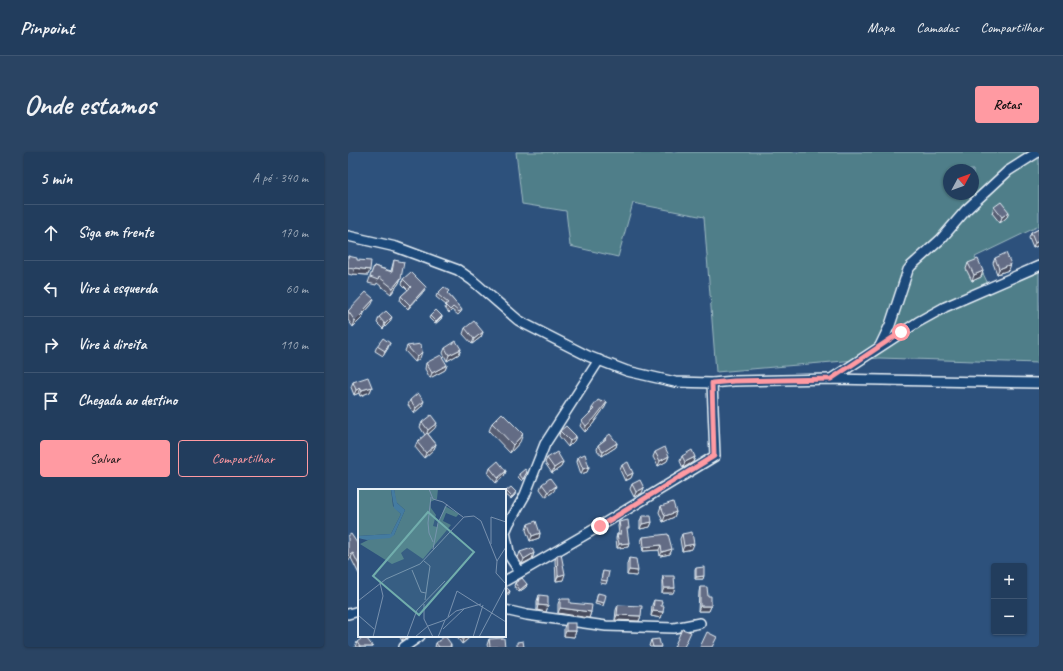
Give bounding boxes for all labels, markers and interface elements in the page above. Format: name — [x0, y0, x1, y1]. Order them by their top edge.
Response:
text: Pinpoint — [20, 16, 74, 40]
text: Mapa — [867, 19, 894, 36]
text: Camadas — [916, 19, 959, 36]
text: Compartilhar — [981, 19, 1043, 36]
button: Rotas — [975, 86, 1039, 123]
text: Onde estamos — [24, 87, 156, 122]
north arrow — [943, 164, 979, 200]
text: 5 min — [40, 168, 72, 189]
text: A pé · 340 m — [252, 170, 308, 186]
icon: ahead — [40, 222, 62, 244]
text: Siga em frente — [78, 223, 154, 242]
text: 170 m — [280, 225, 308, 241]
icon: left — [40, 278, 62, 300]
text: Vire à esquerda — [78, 279, 157, 298]
text: 60 m — [286, 281, 308, 297]
route start — [892, 323, 910, 341]
icon: right — [40, 334, 62, 356]
text: Vire à direita — [78, 335, 147, 354]
text: 110 m — [280, 337, 308, 353]
icon: arrive — [40, 390, 62, 412]
text: Chegada ao destino — [78, 391, 177, 410]
button: Salvar — [40, 440, 170, 477]
button: Compartilhar — [178, 440, 308, 477]
inset map — [358, 489, 506, 637]
route end — [591, 517, 609, 535]
map controls — [991, 563, 1027, 635]
button: + — [991, 563, 1027, 599]
button: − — [991, 599, 1027, 635]

